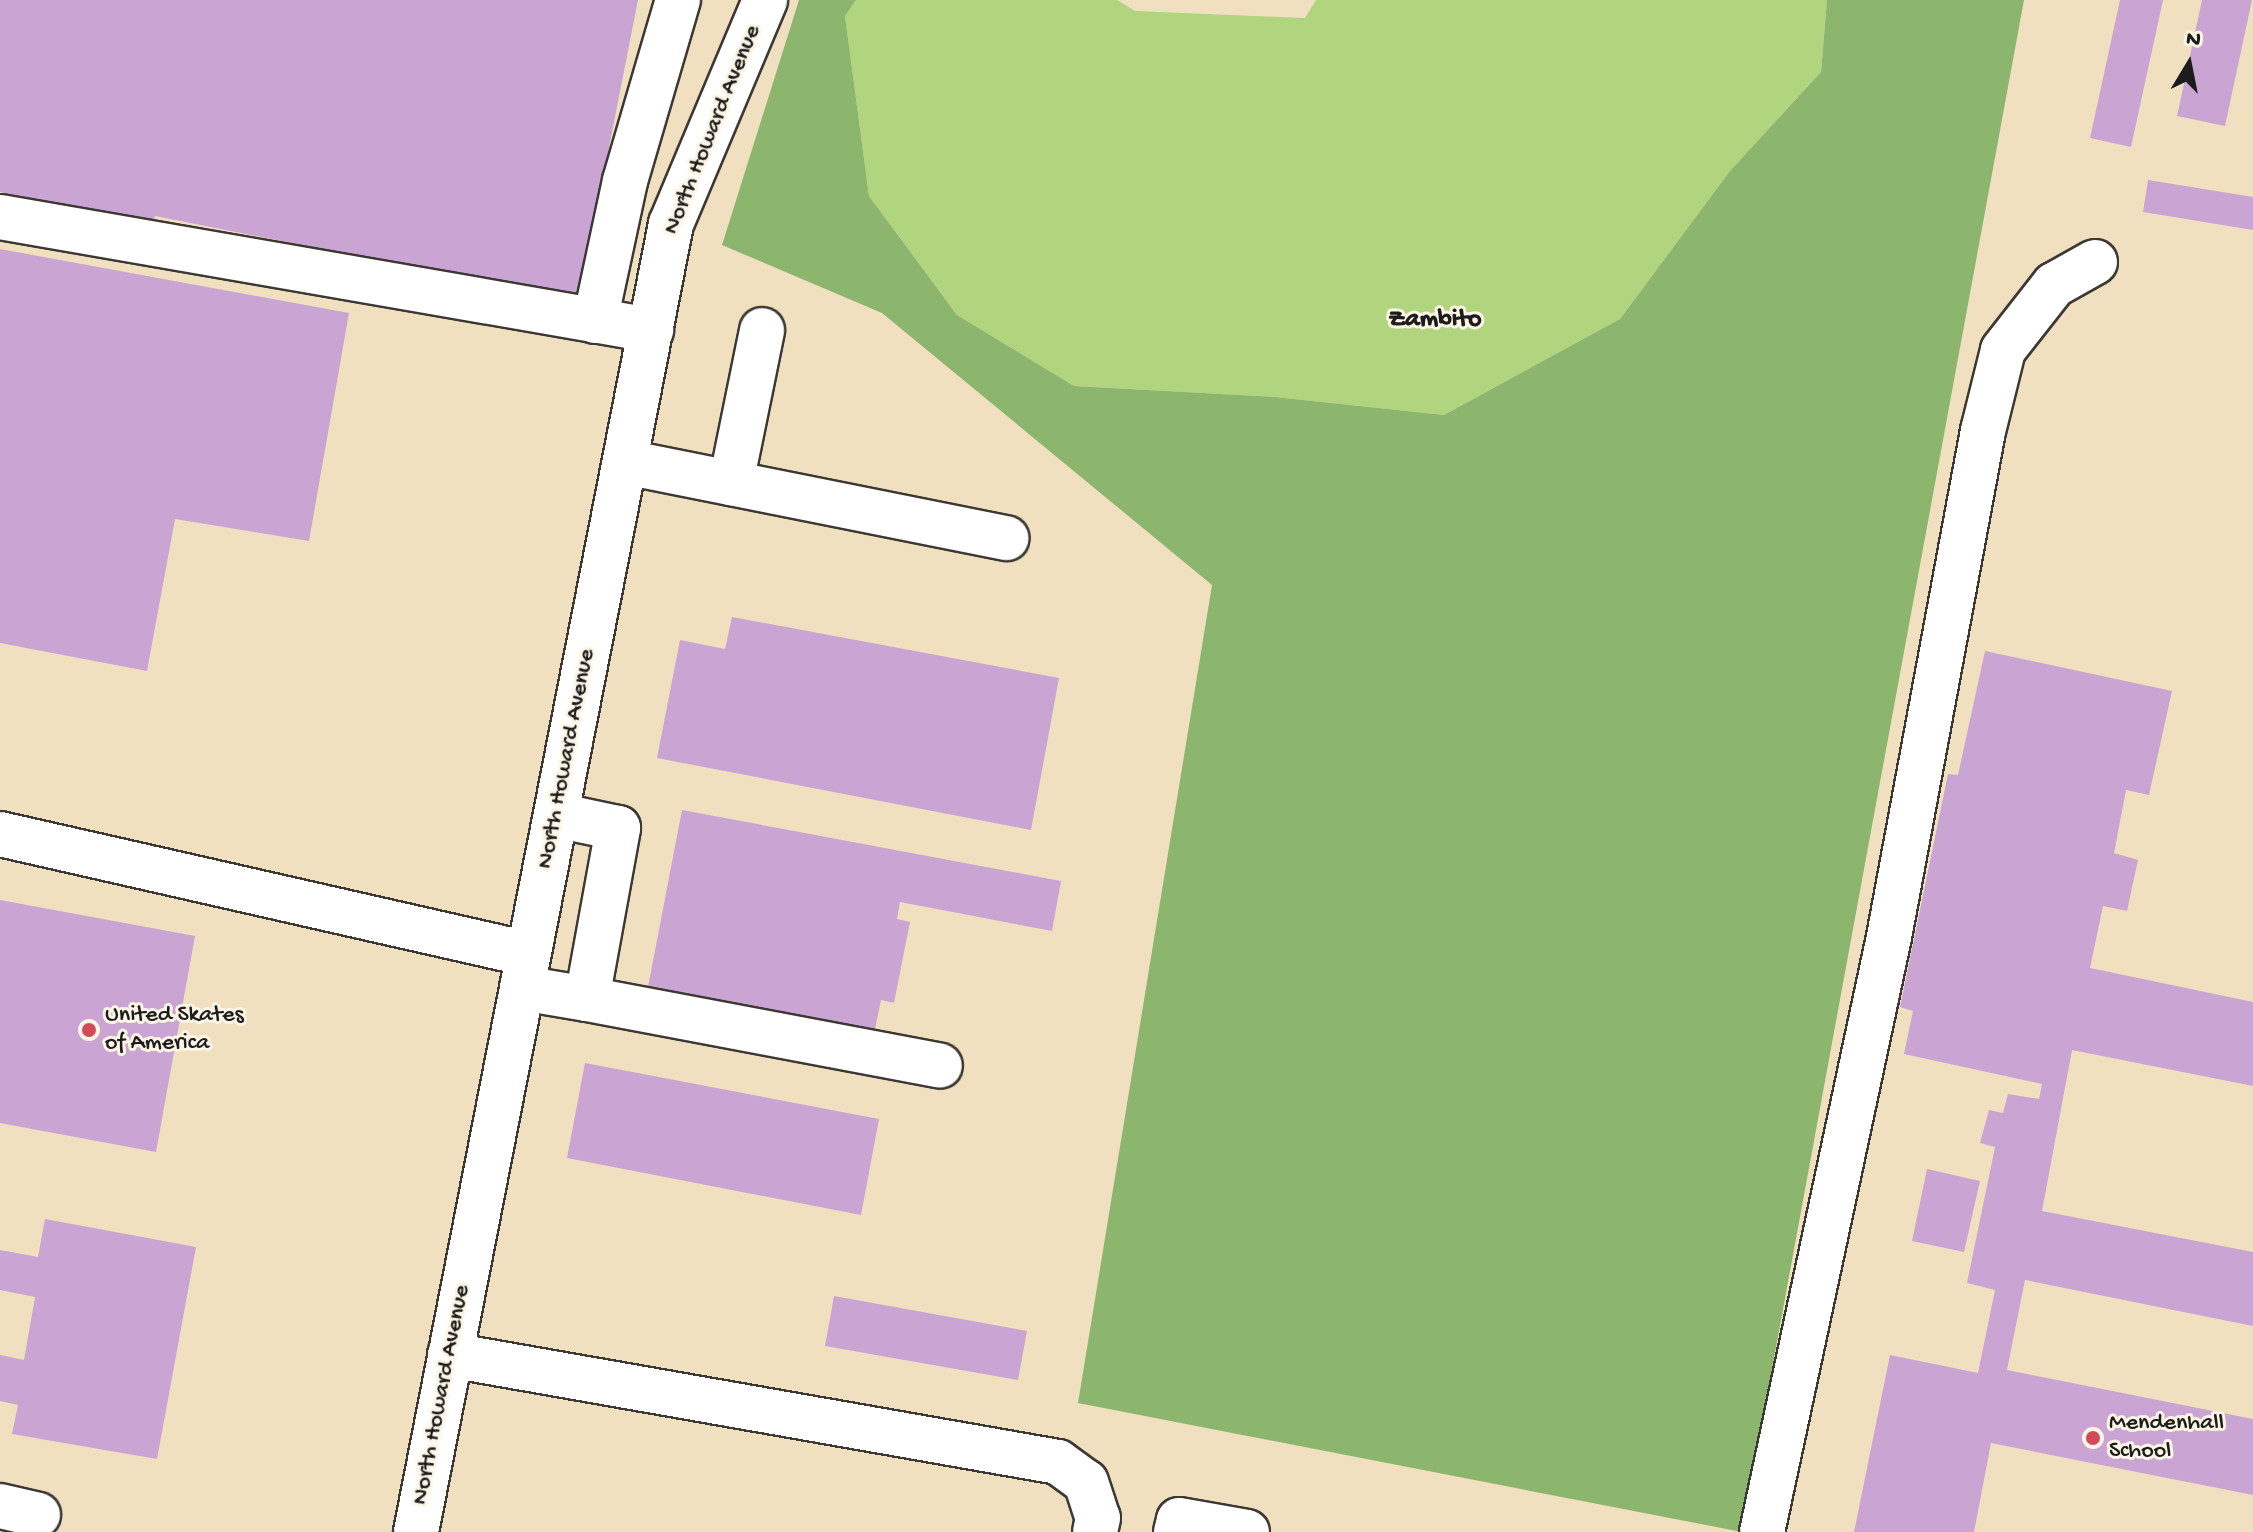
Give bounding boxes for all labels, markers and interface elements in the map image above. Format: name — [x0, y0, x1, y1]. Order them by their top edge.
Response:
street label: North Howard Avenue — [658, 21, 768, 239]
north arrow — [2149, 24, 2229, 104]
text: N — [2184, 26, 2203, 54]
district label: Zambito — [1388, 305, 1482, 337]
street label: North Howard Avenue — [532, 647, 602, 871]
place label: United Skates of America — [105, 1002, 244, 1058]
marker: United Skates of America — [80, 1021, 98, 1039]
street label: North Howard Avenue — [407, 1283, 477, 1507]
place label: Mendenhall School — [2109, 1410, 2224, 1466]
marker: Mendenhall School — [2084, 1429, 2102, 1447]

